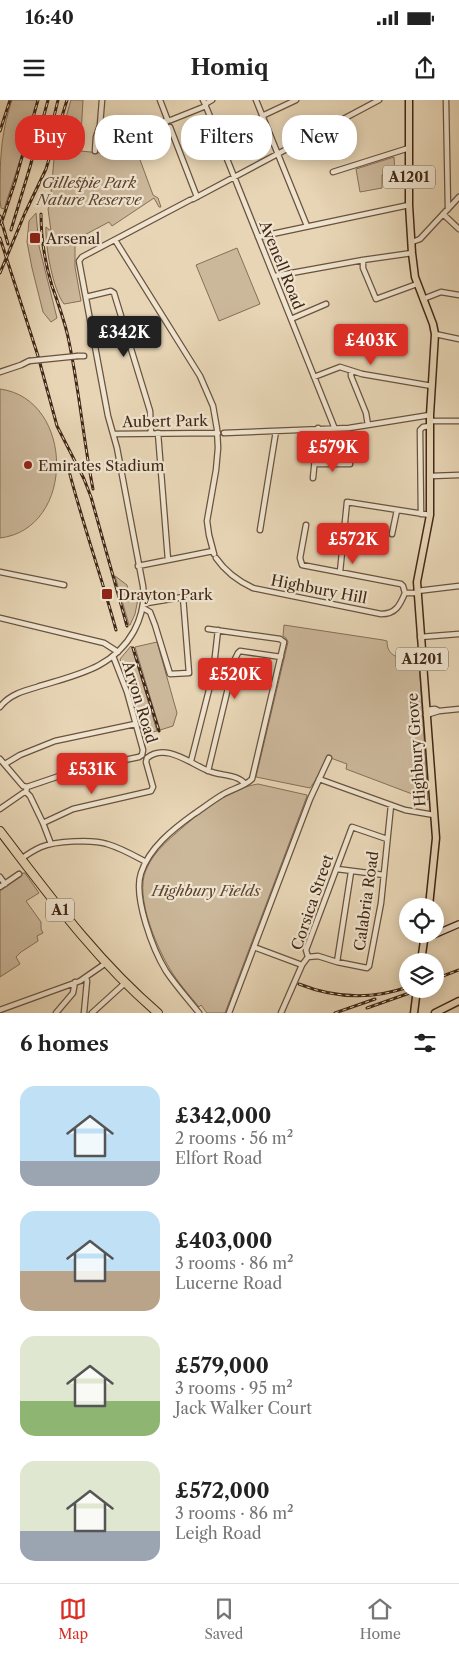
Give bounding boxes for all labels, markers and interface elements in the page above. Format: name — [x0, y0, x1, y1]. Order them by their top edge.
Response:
text: 16:40 — [25, 6, 74, 29]
icon: menu — [20, 54, 48, 82]
text: Homiq — [191, 54, 268, 81]
icon: share — [411, 54, 439, 82]
chip: Buy — [15, 115, 85, 160]
chip: Rent — [95, 115, 171, 160]
chip: Filters — [181, 115, 272, 160]
chip: New — [282, 115, 357, 160]
road number: A1201 — [383, 166, 435, 188]
park label: Gillespie Park Nature Reserve — [35, 173, 142, 209]
street label: Avenell Road — [255, 217, 308, 312]
place label: Arsenal — [45, 229, 101, 248]
marker: Arsenal — [28, 231, 42, 245]
pin: £342K — [89, 316, 159, 358]
text: £342K — [98, 322, 150, 342]
pin: £403K — [336, 324, 406, 366]
text: £403K — [345, 330, 397, 350]
street label: Aubert Park — [121, 411, 209, 431]
pin: £579K — [298, 430, 368, 473]
text: £579K — [308, 437, 358, 457]
place label: Emirates Stadium — [38, 456, 164, 475]
marker: Emirates Stadium — [22, 459, 34, 471]
pin: £572K — [318, 522, 388, 565]
text: £572K — [328, 529, 378, 549]
street label: Highbury Hill — [269, 570, 369, 608]
place label: Drayton Park — [118, 585, 214, 604]
marker: Drayton Park — [100, 587, 114, 601]
road number: A1201 — [396, 648, 448, 670]
street label: Arvon Road — [118, 658, 161, 745]
pin: £520K — [200, 658, 270, 700]
text: £520K — [209, 664, 261, 684]
street label: Highbury Grove — [403, 692, 429, 808]
pin: £531K — [57, 752, 127, 795]
text: £531K — [68, 759, 116, 779]
street label: Calabria Road — [350, 850, 382, 952]
street label: Corsica Street — [287, 851, 338, 953]
park label: Highbury Fields — [151, 881, 261, 900]
road number: A1 — [46, 898, 74, 922]
map controls — [399, 898, 444, 998]
button: locate — [399, 898, 444, 943]
button: layers — [399, 953, 444, 998]
icon: filters — [411, 1029, 439, 1057]
text: 6 homes — [20, 1031, 109, 1056]
text: £342,000 — [175, 1103, 271, 1128]
icon: home — [60, 1106, 120, 1166]
text: 2 rooms · 56 m² — [175, 1128, 293, 1148]
text: Elfort Road — [175, 1148, 262, 1168]
text: £403,000 — [175, 1228, 272, 1253]
icon: home — [60, 1231, 120, 1291]
text: 3 rooms · 86 m² — [175, 1253, 294, 1273]
text: Lucerne Road — [175, 1273, 282, 1293]
text: £579,000 — [175, 1353, 269, 1378]
icon: home — [60, 1356, 120, 1416]
text: 3 rooms · 95 m² — [175, 1378, 293, 1398]
text: Jack Walker Court — [175, 1398, 312, 1418]
text: £572,000 — [175, 1478, 270, 1503]
icon: home — [60, 1481, 120, 1541]
text: 3 rooms · 86 m² — [175, 1503, 294, 1523]
text: Leigh Road — [175, 1523, 262, 1543]
tab: Map — [58, 1595, 88, 1643]
tab: Saved — [205, 1595, 243, 1643]
tab: Home — [360, 1595, 401, 1643]

